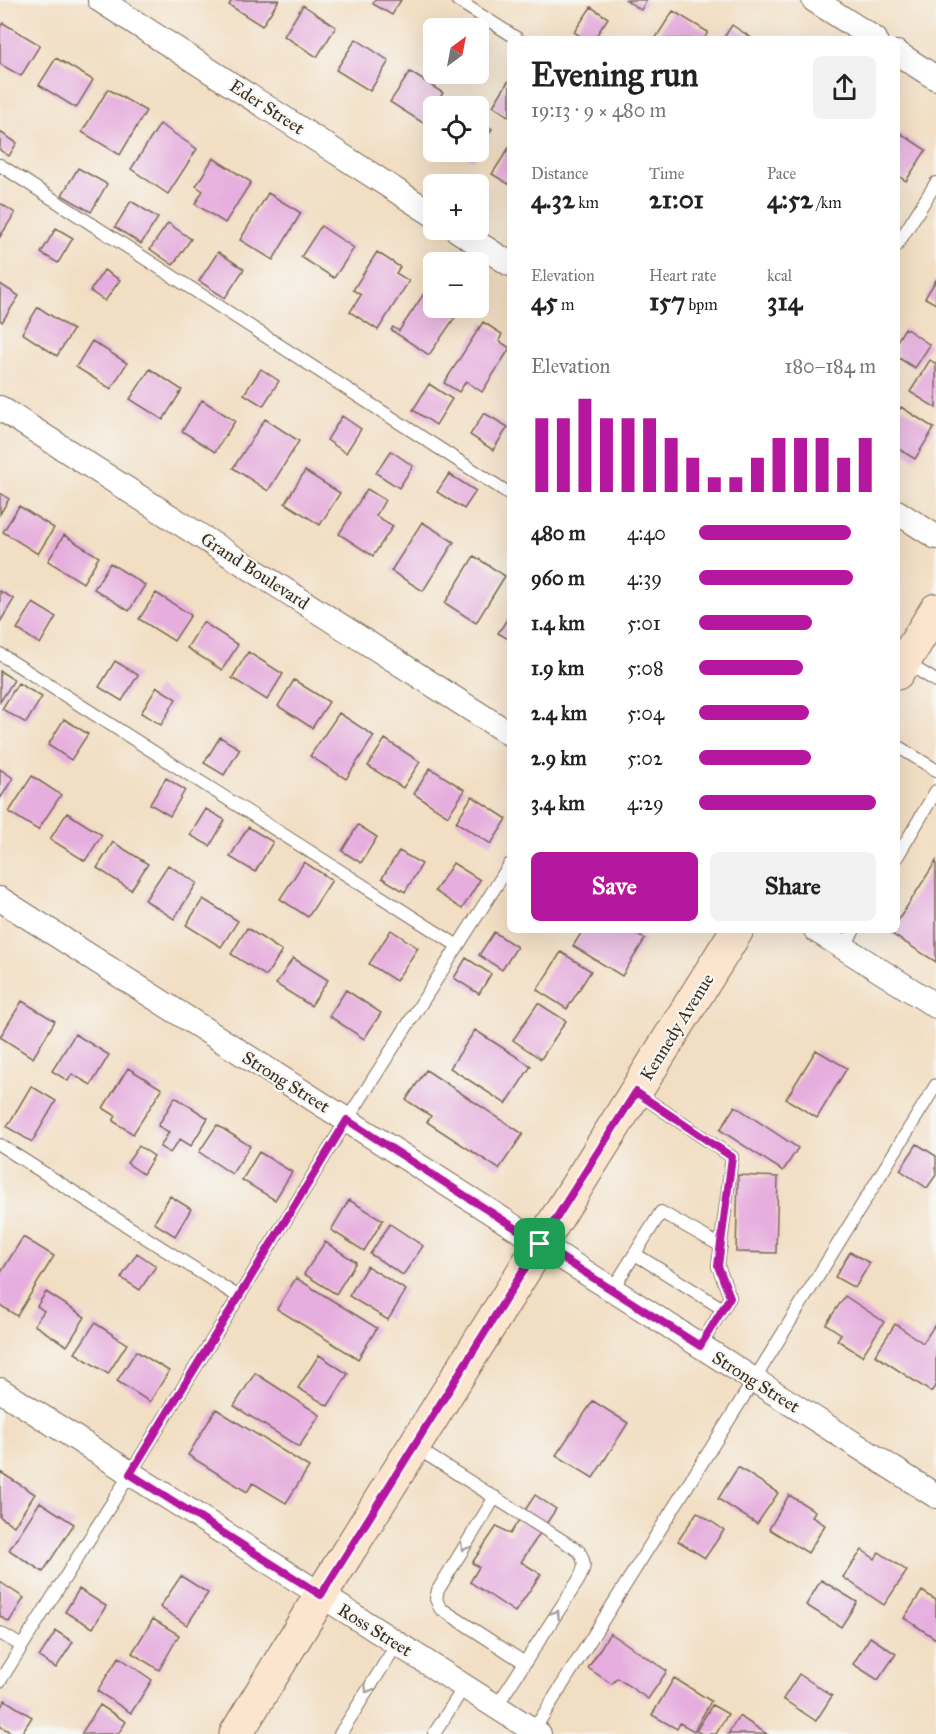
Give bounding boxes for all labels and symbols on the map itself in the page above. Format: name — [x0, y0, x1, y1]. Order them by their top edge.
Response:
north arrow — [423, 18, 489, 84]
street label: Eder Street — [225, 75, 309, 140]
street label: Grand Boulevard — [197, 528, 313, 614]
street label: Kennedy Avenue — [635, 969, 719, 1085]
street label: Strong Street — [238, 1046, 334, 1119]
pin — [514, 1218, 565, 1269]
street label: Strong Street — [708, 1346, 804, 1419]
one-way arrow — [461, 1540, 472, 1551]
street label: Ross Street — [334, 1599, 417, 1662]
one-way arrow — [549, 1610, 561, 1620]
one-way arrow — [364, 1683, 376, 1693]

